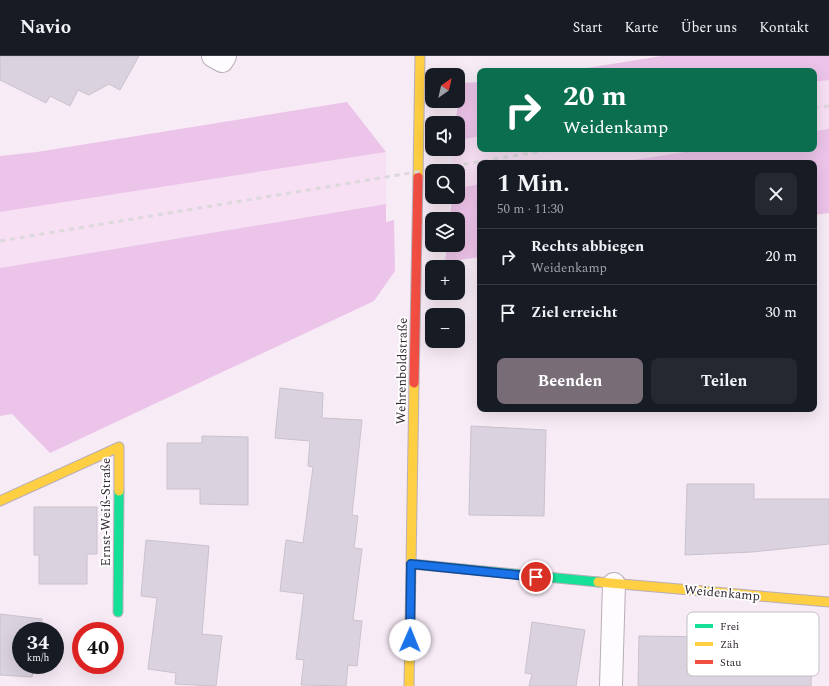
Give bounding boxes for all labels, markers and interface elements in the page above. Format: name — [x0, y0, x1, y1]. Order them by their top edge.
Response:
text: Navio — [20, 13, 71, 42]
text: Start — [573, 17, 603, 38]
text: Karte — [625, 17, 658, 38]
text: Über uns — [680, 17, 737, 38]
text: Kontakt — [759, 17, 809, 38]
north arrow — [425, 68, 465, 108]
map controls — [425, 68, 465, 348]
text: 20 m — [563, 75, 627, 118]
icon: right — [497, 84, 549, 136]
text: Weidenkamp — [563, 114, 668, 141]
button: sound — [425, 116, 465, 156]
button: search — [425, 164, 465, 204]
text: 1 Min. — [497, 166, 570, 202]
button: close — [755, 173, 797, 215]
text: 50 m · 11:30 — [497, 199, 563, 219]
button: layers — [425, 212, 465, 252]
text: Rechts abbiegen — [531, 235, 644, 258]
text: 20 m — [765, 245, 797, 268]
icon: right — [497, 246, 519, 268]
text: Weidenkamp — [531, 258, 607, 278]
button: + — [425, 260, 465, 300]
text: Ziel erreicht — [531, 301, 617, 324]
text: 30 m — [765, 301, 797, 324]
icon: arrive — [497, 302, 519, 324]
button: − — [425, 308, 465, 348]
street label: Wehrenboldstraße — [391, 317, 413, 425]
button: Beenden — [497, 358, 643, 404]
button: Teilen — [651, 358, 797, 404]
street label: Ernst-Weiß-Straße — [96, 458, 116, 566]
pin — [519, 560, 553, 594]
icon: arrive — [525, 566, 547, 588]
street label: Weidenkamp — [683, 580, 761, 606]
legend — [687, 612, 819, 676]
text: Frei — [720, 618, 740, 635]
position arrow — [389, 619, 431, 661]
speed limit sign: 40 — [72, 622, 124, 674]
text: 34 — [27, 628, 49, 658]
text: Zäh — [720, 636, 739, 653]
text: km/h — [27, 650, 49, 666]
text: Stau — [720, 654, 741, 671]

